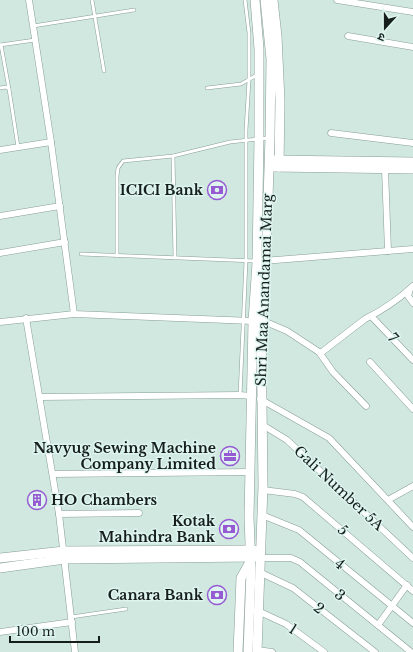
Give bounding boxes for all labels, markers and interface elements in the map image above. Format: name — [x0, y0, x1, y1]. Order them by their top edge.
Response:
north arrow — [365, 8, 405, 48]
text: उ — [375, 29, 387, 45]
bank icon: ICICI Bank — [206, 179, 228, 201]
place label: ICICI Bank — [120, 181, 204, 199]
street label: Shri Maa Anandamai Marg — [252, 193, 276, 387]
street label: 7 — [384, 329, 403, 347]
place label: Navyug Sewing Machine Company Limited — [33, 439, 216, 473]
street label: Gali Number 5A — [291, 442, 387, 534]
office icon: Navyug Sewing Machine Company Limited — [219, 445, 241, 467]
building icon: HO Chambers — [26, 489, 48, 511]
place label: HO Chambers — [51, 491, 158, 509]
place label: Kotak Mahindra Bank — [99, 512, 216, 546]
bank icon: Kotak Mahindra Bank — [218, 518, 240, 540]
street label: 5 — [335, 521, 351, 539]
street label: 4 — [331, 554, 349, 574]
bank icon: Canara Bank — [206, 584, 228, 606]
street label: 3 — [331, 585, 349, 605]
place label: Canara Bank — [108, 586, 204, 604]
street label: 2 — [310, 598, 328, 618]
scale bar — [10, 618, 99, 644]
street label: 1 — [285, 620, 301, 638]
text: 100 m — [16, 624, 55, 639]

